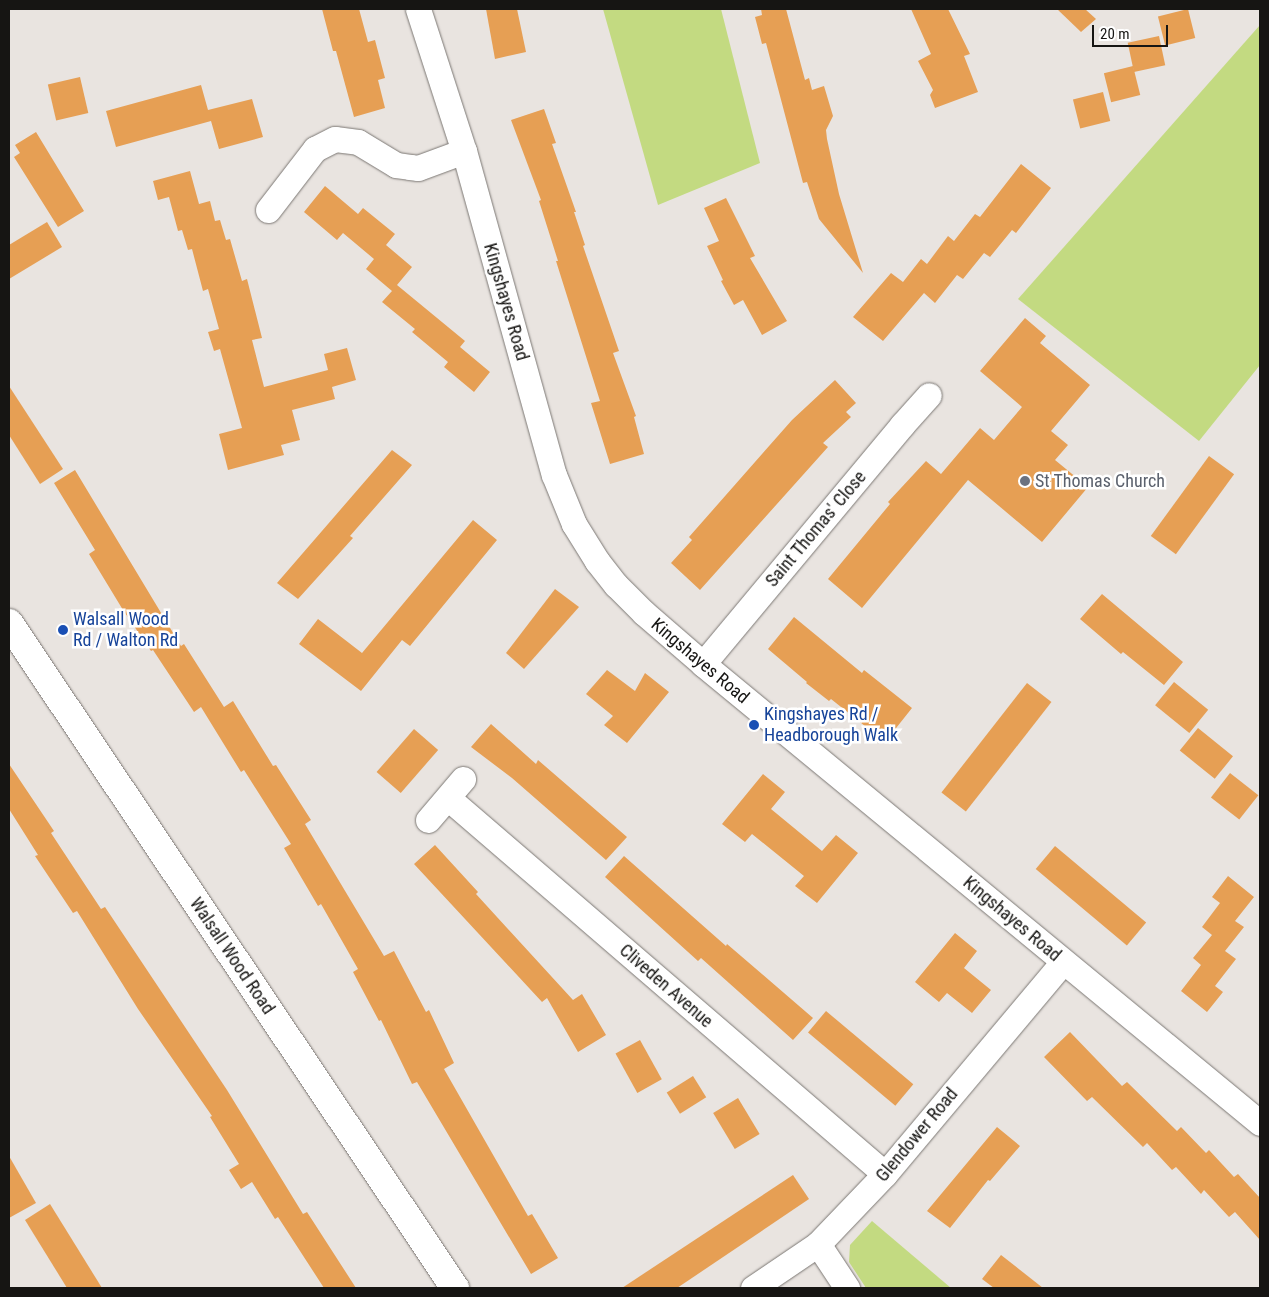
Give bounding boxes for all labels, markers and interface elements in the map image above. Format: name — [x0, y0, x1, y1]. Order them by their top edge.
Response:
scale bar — [1094, 15, 1170, 47]
text: 20 m — [1100, 25, 1130, 43]
street label: Kingshayes Road — [479, 241, 533, 363]
street label: Saint Thomas' Close — [761, 467, 871, 591]
place label: St Thomas Church — [1035, 470, 1165, 492]
marker: St Thomas Church — [1019, 475, 1031, 487]
place label: Walsall Wood Rd / Walton Rd — [73, 609, 178, 652]
street label: Kingshayes Road — [647, 614, 753, 708]
marker: Walsall Wood Rd / Walton Rd — [57, 624, 69, 636]
place label: Kingshayes Rd / Headborough Walk — [764, 704, 898, 746]
marker: Kingshayes Rd / Headborough Walk — [748, 719, 760, 731]
street label: Kingshayes Road — [959, 872, 1065, 966]
street label: Walsall Wood Road — [185, 894, 279, 1018]
street label: Cliveden Avenue — [615, 940, 717, 1032]
street label: Glendower Road — [872, 1084, 962, 1186]

